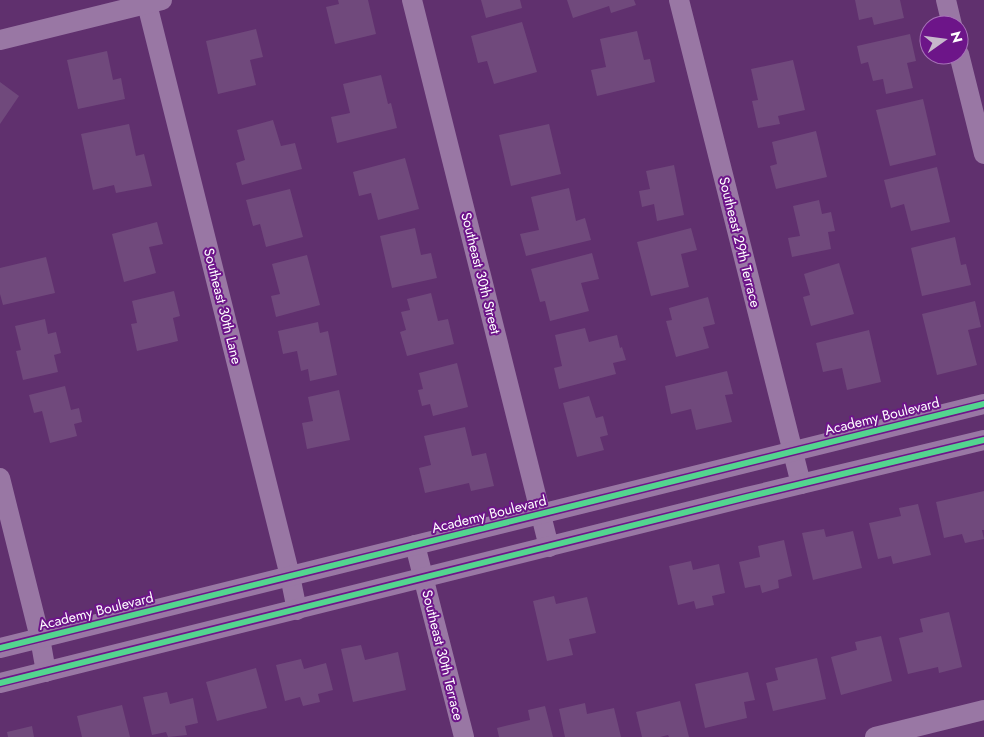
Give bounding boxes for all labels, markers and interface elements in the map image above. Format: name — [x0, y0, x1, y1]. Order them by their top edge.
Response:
north arrow — [919, 15, 969, 65]
text: N — [946, 29, 968, 45]
street label: Southeast 29th Terrace — [714, 175, 766, 309]
street label: Southeast 30th Street — [456, 210, 506, 337]
street label: Southeast 30th Lane — [199, 246, 247, 366]
street label: Academy Boulevard — [822, 392, 942, 440]
street label: Academy Boulevard — [429, 490, 549, 538]
street label: Academy Boulevard — [36, 587, 156, 635]
street label: Southeast 30th Terrace — [417, 588, 469, 722]

